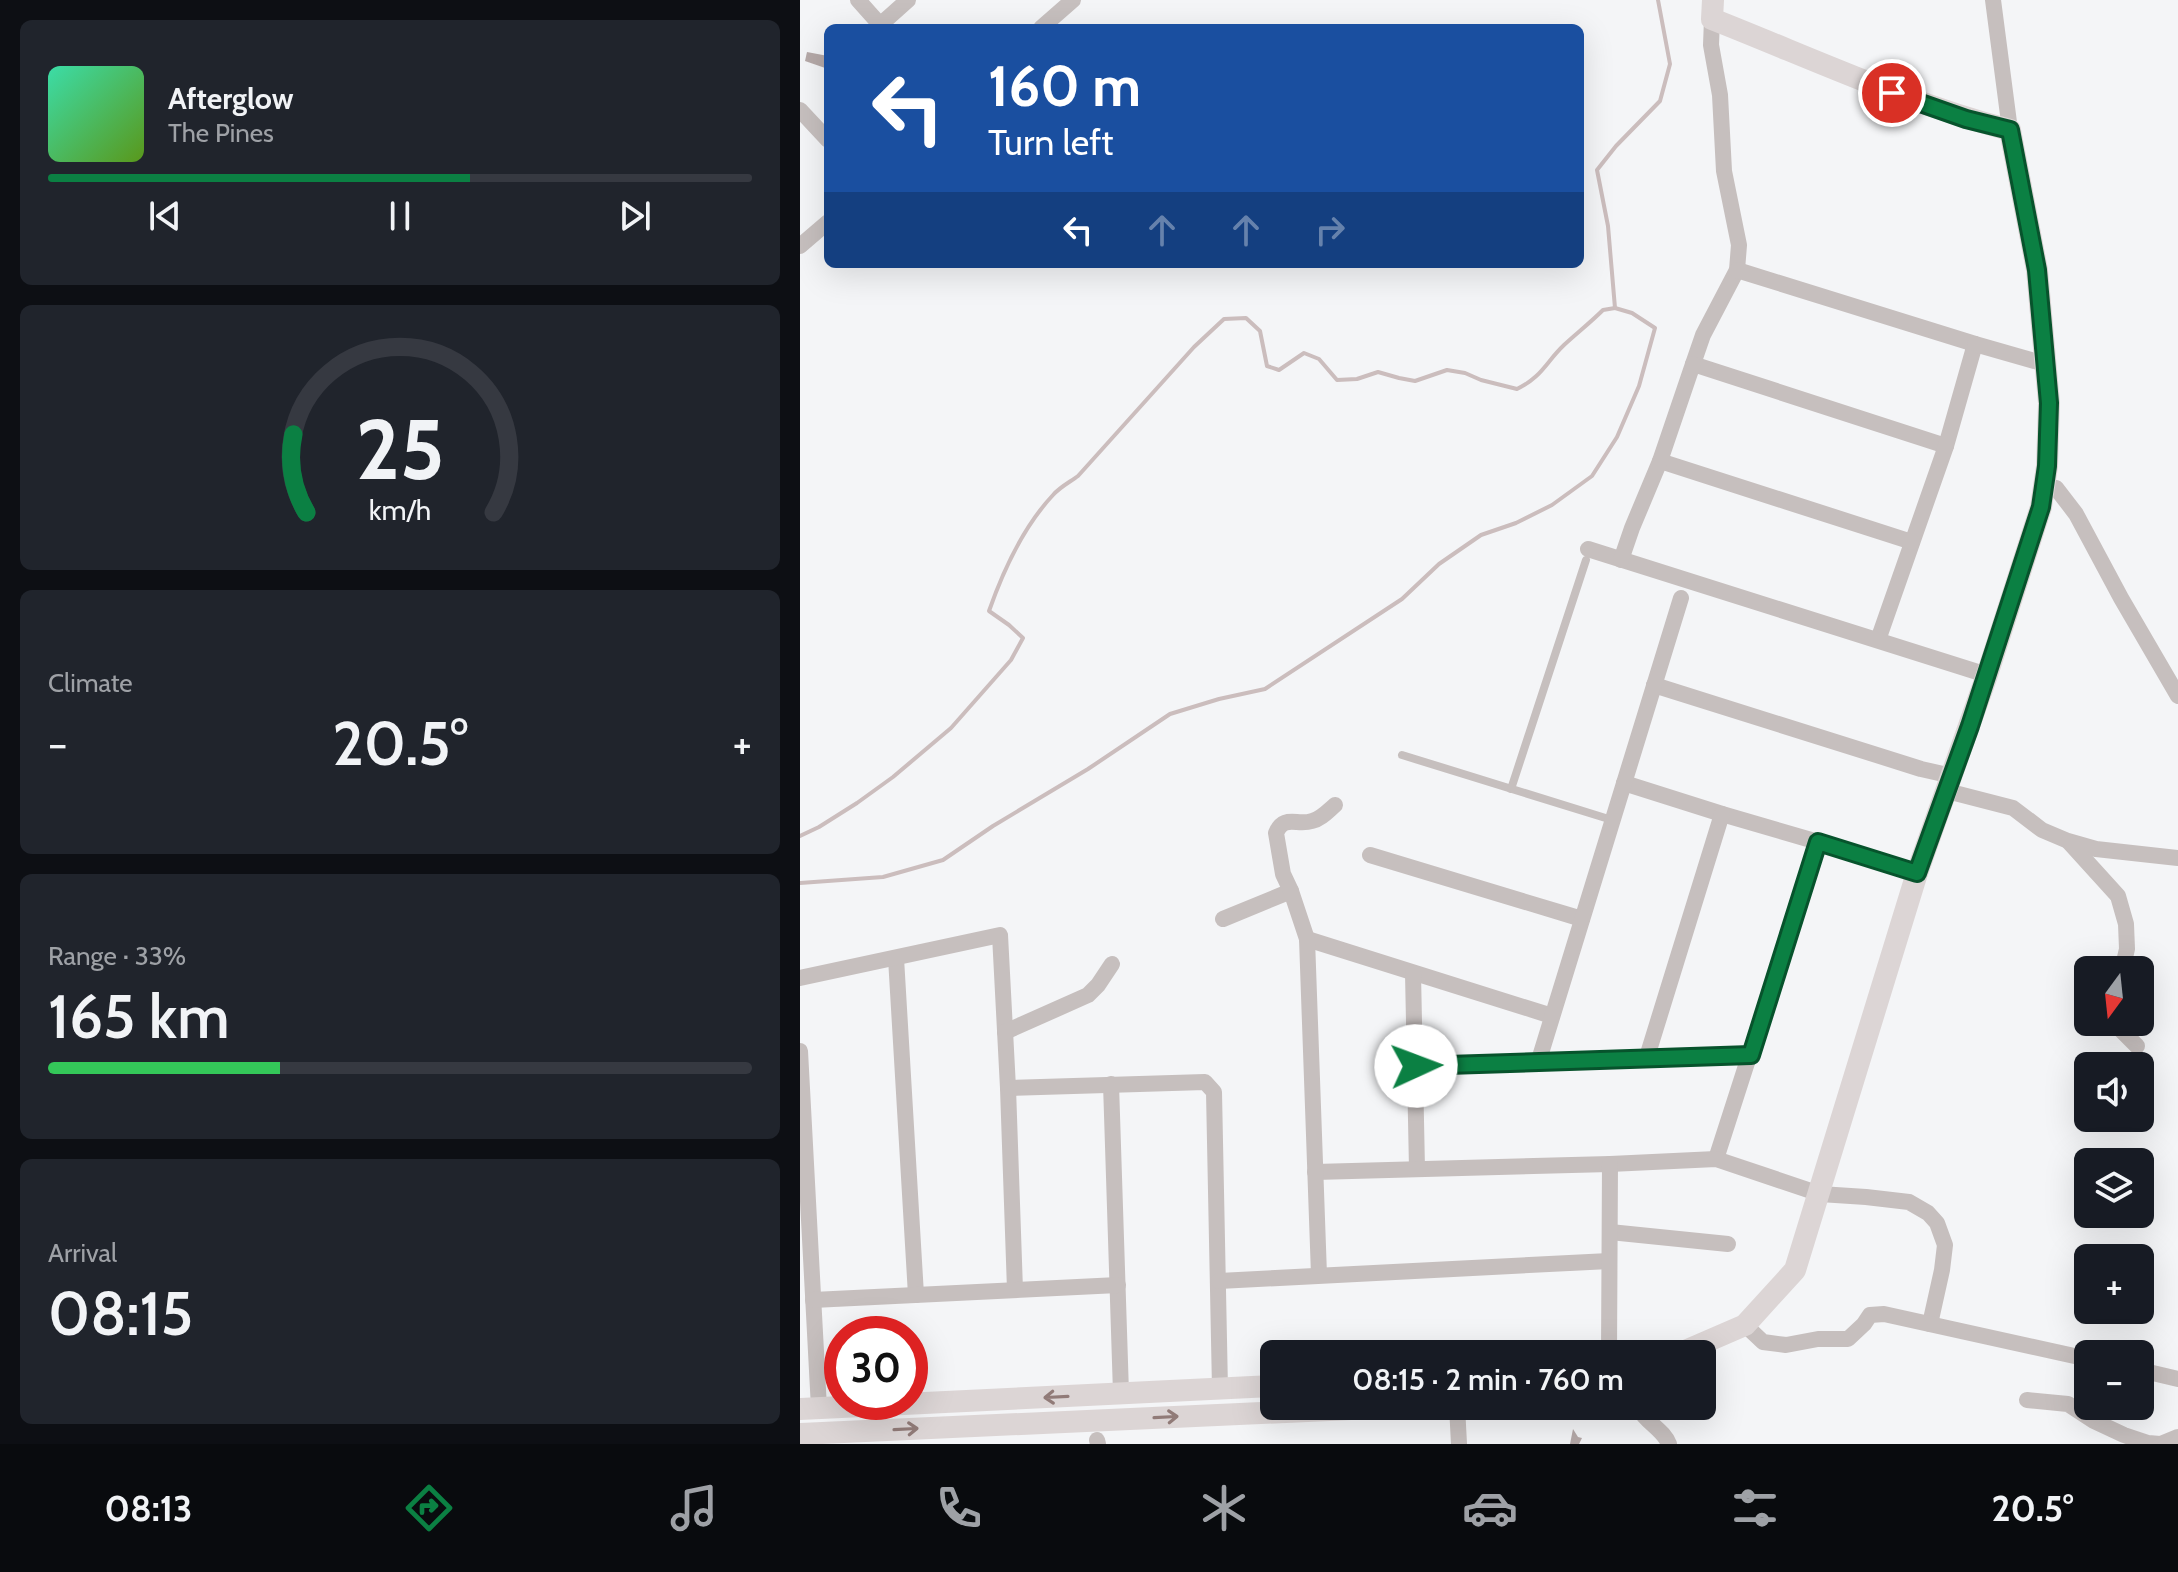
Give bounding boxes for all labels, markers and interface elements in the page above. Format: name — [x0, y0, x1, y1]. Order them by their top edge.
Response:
text: 160 m — [988, 52, 1141, 120]
icon: left — [856, 56, 960, 160]
pin — [1858, 59, 1926, 127]
icon: arrive — [1870, 71, 1914, 115]
text: Afterglow — [168, 80, 294, 117]
text: The Pines — [168, 117, 274, 149]
text: Turn left — [988, 120, 1113, 164]
icon: previous — [143, 194, 187, 238]
icon: pause — [378, 194, 422, 238]
icon: next — [613, 194, 657, 238]
icon: left — [1056, 208, 1100, 252]
icon: ahead — [1140, 208, 1184, 252]
icon: ahead — [1224, 208, 1268, 252]
icon: right — [1308, 208, 1352, 252]
text: 25 — [356, 399, 444, 500]
text: km/h — [369, 492, 431, 527]
text: Climate — [48, 667, 133, 699]
text: 20.5° — [332, 707, 468, 780]
text: − — [48, 717, 67, 770]
text: + — [733, 717, 752, 770]
text: Range · 33% — [48, 940, 186, 972]
north arrow — [2074, 956, 2154, 1036]
map controls — [2074, 956, 2154, 1420]
text: 165 km — [48, 980, 229, 1053]
position arrow — [1374, 1024, 1458, 1108]
button: sound — [2074, 1052, 2154, 1132]
button: layers — [2074, 1148, 2154, 1228]
text: Arrival — [48, 1237, 117, 1269]
button: + — [2074, 1244, 2154, 1324]
text: 08:15 — [48, 1277, 193, 1350]
speed limit sign: 30 — [824, 1316, 928, 1420]
button: − — [2074, 1340, 2154, 1420]
text: 08:15 · 2 min · 760 m — [1352, 1361, 1624, 1398]
one-way arrow — [1043, 1389, 1070, 1404]
one-way arrow — [1152, 1410, 1179, 1425]
one-way arrow — [892, 1421, 919, 1436]
icon: directions — [401, 1480, 457, 1536]
icon: music — [666, 1480, 722, 1536]
icon: phone — [931, 1480, 987, 1536]
icon: climate — [1196, 1480, 1252, 1536]
icon: car — [1462, 1480, 1518, 1536]
icon: filters — [1727, 1480, 1783, 1536]
text: 08:13 — [105, 1486, 192, 1530]
text: 20.5° — [1992, 1486, 2073, 1530]

